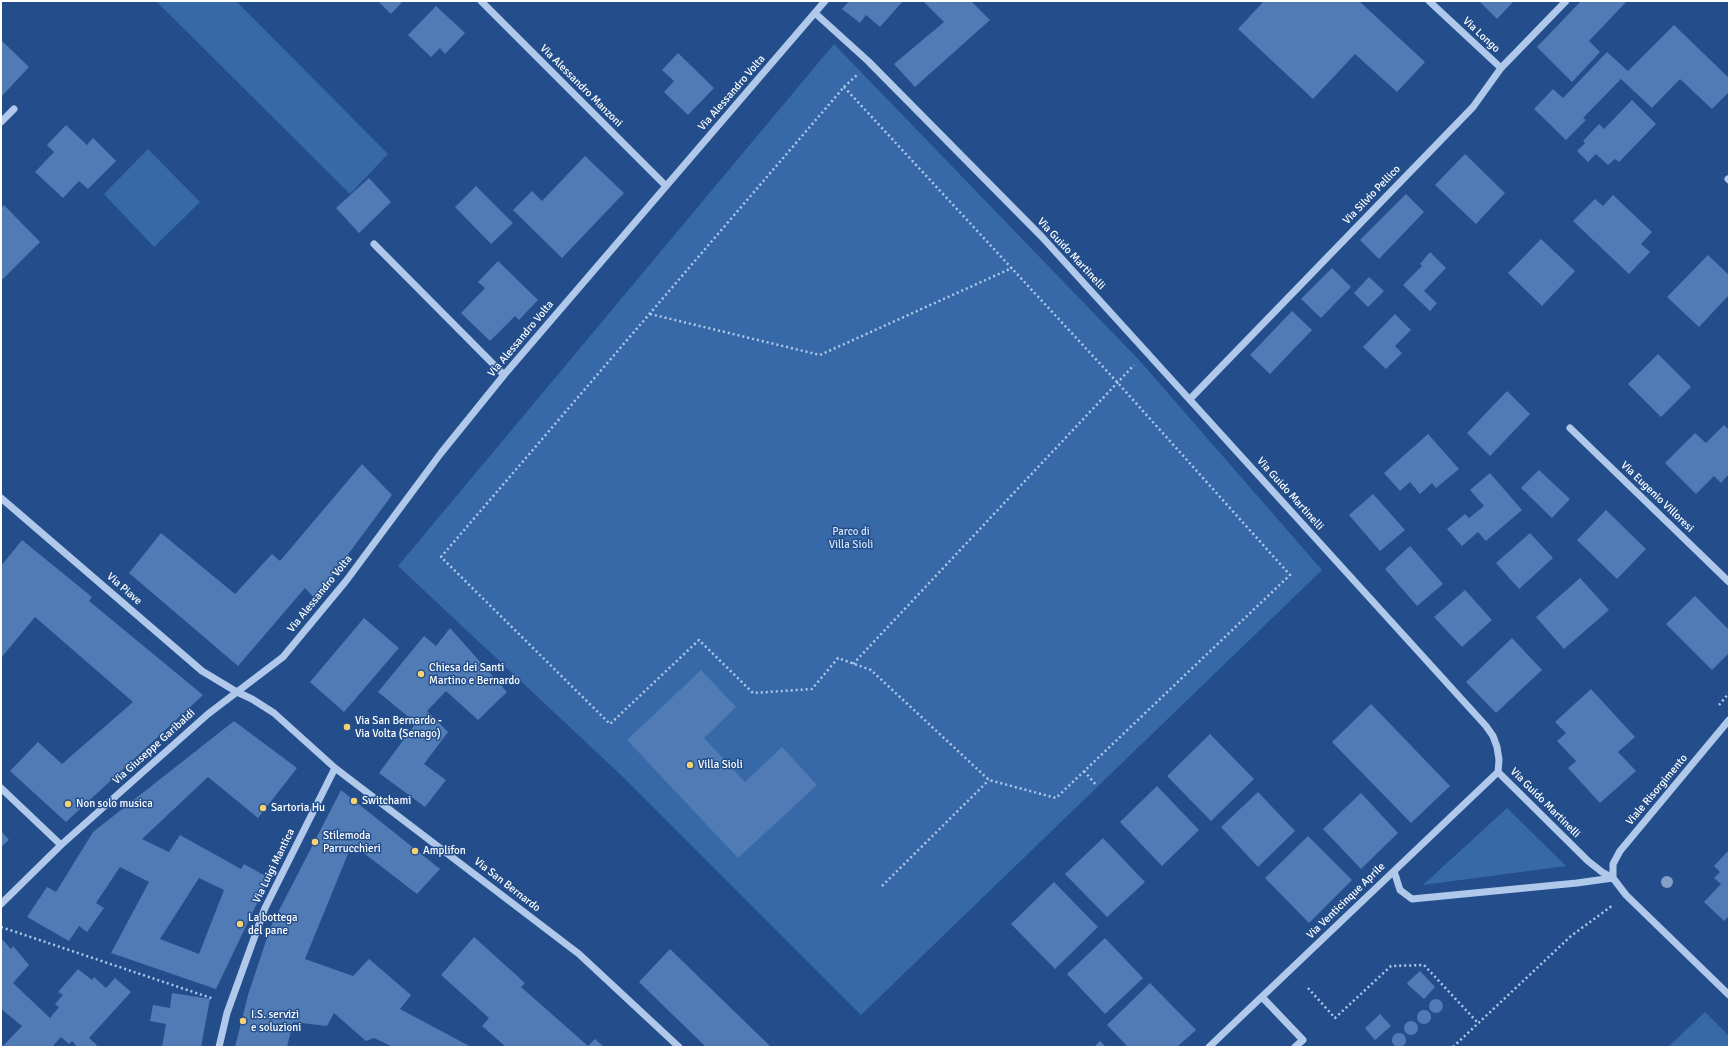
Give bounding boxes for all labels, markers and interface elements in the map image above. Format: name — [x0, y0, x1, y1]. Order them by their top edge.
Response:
street label: Via Longo — [1460, 14, 1502, 56]
street label: Via Alessandro Manzoni — [537, 42, 625, 130]
street label: Via Alessandro Volta — [696, 53, 768, 133]
street label: Via Silvio Pellico — [1340, 163, 1404, 227]
street label: Via Guido Martinelli — [1034, 215, 1108, 293]
street label: Via Alessandro Volta — [485, 298, 557, 380]
street label: Via Guido Martinelli — [1254, 455, 1326, 533]
street label: Via Eugenio Villoresi — [1618, 459, 1696, 535]
park label: Parco di Villa Sioli — [829, 525, 873, 551]
street label: Via Alessandro Volta — [285, 553, 355, 635]
street label: Via Piave — [104, 570, 144, 608]
place label: Chiesa dei Santi Martino e Bernardo — [429, 661, 520, 687]
marker: Chiesa dei Santi Martino e Bernardo — [416, 669, 426, 679]
street label: Via Giuseppe Garibaldi — [110, 706, 198, 788]
place label: Via San Bernardo - Via Volta (Senago) — [355, 714, 442, 740]
marker: Via San Bernardo - Via Volta (Senago) — [342, 722, 352, 732]
street label: Viale Risorgimento — [1624, 752, 1690, 828]
place label: Villa Sioli — [698, 758, 743, 772]
marker: Villa Sioli — [685, 760, 695, 770]
street label: Via Guido Martinelli — [1507, 765, 1583, 841]
place label: Switchami — [362, 794, 411, 808]
marker: Switchami — [349, 796, 359, 806]
place label: Non solo musica — [76, 797, 153, 811]
marker: Non solo musica — [63, 799, 73, 809]
place label: Sartoria Hu — [271, 801, 325, 815]
marker: Sartoria Hu — [258, 803, 268, 813]
street label: Via Luigi Mantica — [250, 827, 298, 905]
place label: Stilemoda Parrucchieri — [323, 829, 381, 855]
marker: Stilemoda Parrucchieri — [310, 837, 320, 847]
place label: Amplifon — [423, 844, 466, 858]
marker: Amplifon — [410, 846, 420, 856]
street label: Via San Bernardo — [471, 855, 543, 915]
street label: Via Venticinque Aprile — [1304, 860, 1388, 942]
place label: La bottega del pane — [248, 911, 298, 937]
marker: La bottega del pane — [235, 919, 245, 929]
place label: I.S. servizi e soluzioni — [251, 1008, 301, 1034]
marker: I.S. servizi e soluzioni — [238, 1016, 248, 1026]

